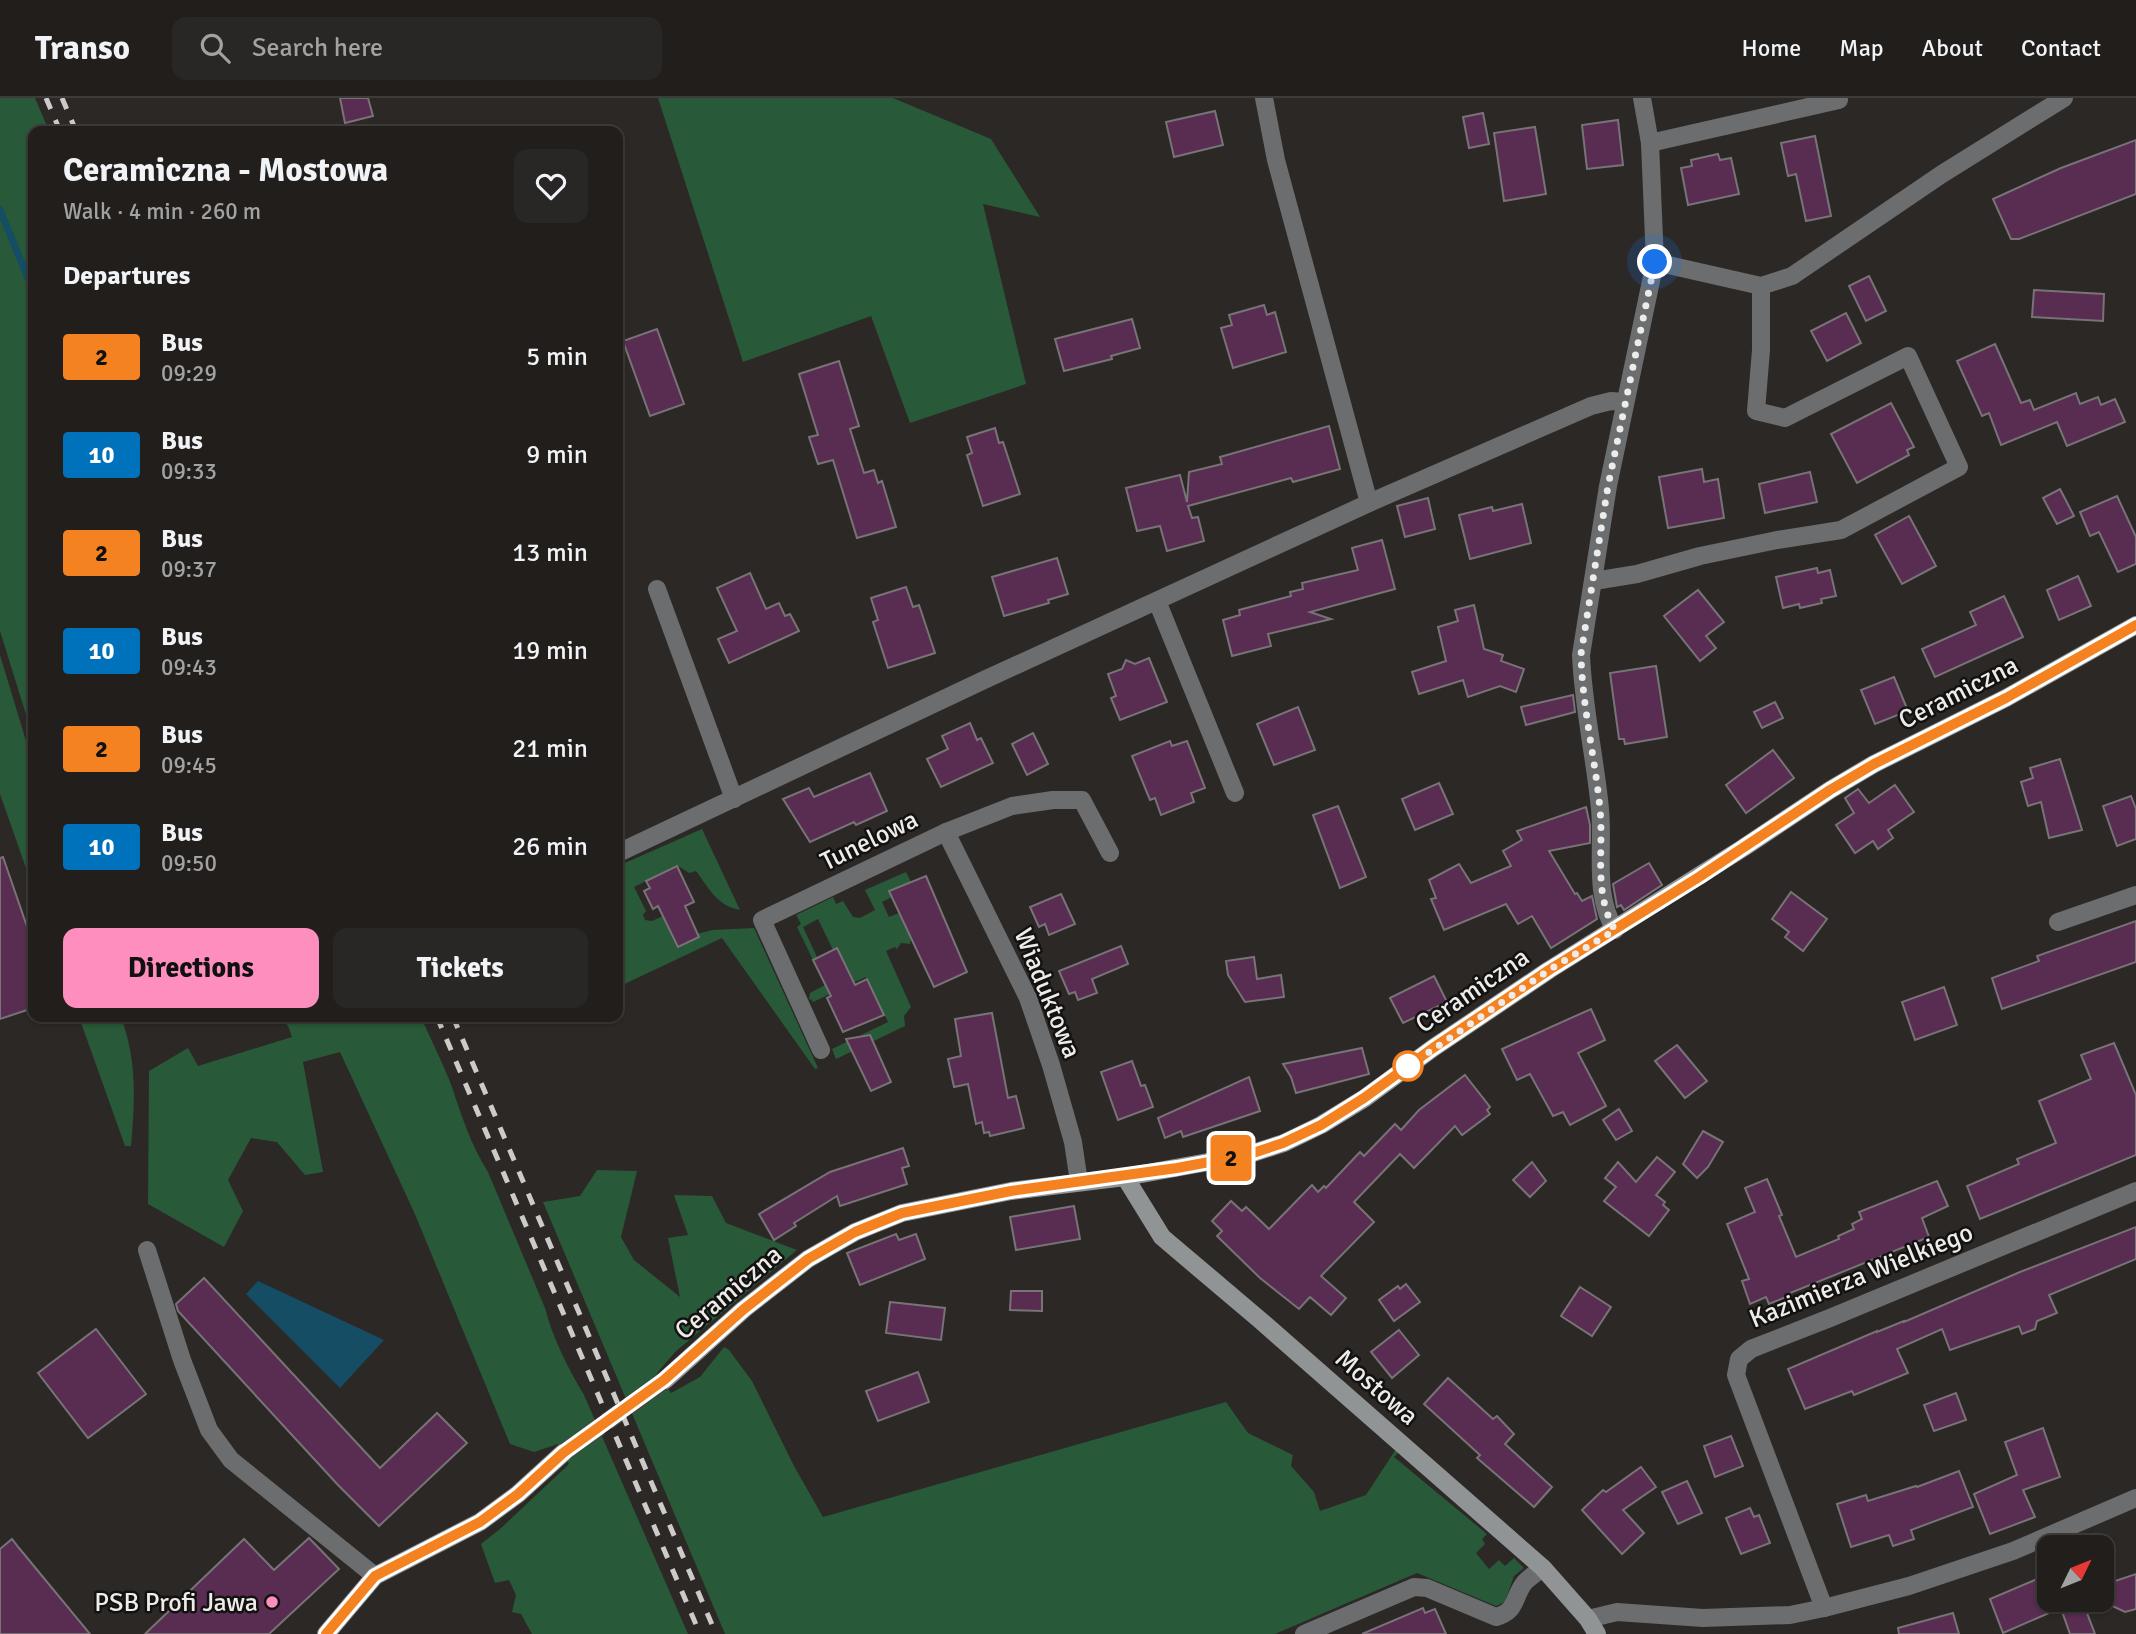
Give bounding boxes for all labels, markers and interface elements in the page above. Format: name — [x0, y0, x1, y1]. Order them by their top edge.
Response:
search box — [172, 17, 662, 80]
text: Transo — [35, 28, 130, 69]
icon: search — [196, 29, 234, 67]
text: Search here — [252, 32, 383, 64]
text: Home — [1741, 33, 1801, 63]
text: Map — [1839, 33, 1884, 63]
text: About — [1922, 33, 1983, 63]
text: Contact — [2021, 33, 2101, 63]
button: heart — [514, 149, 588, 223]
text: Ceramiczna - Mostowa — [63, 150, 388, 191]
text: Walk · 4 min · 260 m — [63, 197, 261, 226]
your location — [1637, 244, 1672, 279]
text: Departures — [63, 260, 190, 292]
text: Bus — [161, 327, 203, 359]
text: 5 min — [526, 341, 588, 373]
text: 2 — [95, 342, 108, 372]
text: 09:29 — [161, 359, 217, 388]
text: Bus — [161, 425, 203, 457]
text: 9 min — [526, 439, 588, 471]
text: 10 — [89, 440, 114, 470]
text: 09:33 — [161, 457, 217, 486]
text: Bus — [161, 523, 203, 555]
text: 13 min — [512, 537, 588, 569]
text: 2 — [95, 538, 108, 568]
text: 09:37 — [161, 555, 217, 584]
text: Bus — [161, 621, 203, 653]
text: 19 min — [512, 635, 588, 667]
text: 10 — [89, 636, 114, 666]
street label: Ceramiczna — [1893, 649, 2024, 737]
text: 09:43 — [161, 653, 217, 682]
text: Bus — [161, 719, 203, 751]
text: 21 min — [512, 733, 588, 765]
text: 2 — [95, 734, 108, 764]
text: 09:45 — [161, 751, 217, 780]
street label: Tunelowa — [816, 804, 923, 878]
text: Bus — [161, 817, 203, 849]
text: 26 min — [512, 831, 588, 863]
text: 10 — [89, 832, 114, 862]
text: 09:50 — [161, 849, 217, 878]
street label: Wiaduktowa — [1007, 924, 1088, 1063]
button: Directions — [63, 928, 319, 1008]
button: Tickets — [333, 928, 588, 1008]
street label: Ceramiczna — [1410, 941, 1535, 1040]
unlabelled marker — [1393, 1051, 1423, 1081]
line badge: 2 — [1208, 1135, 1254, 1181]
text: 2 — [1225, 1143, 1237, 1173]
street label: Kazimierza Wielkiego — [1745, 1216, 1978, 1335]
street label: Ceramiczna — [669, 1239, 789, 1347]
street label: Mostowa — [1328, 1343, 1424, 1433]
north arrow — [2037, 1535, 2114, 1612]
map controls — [2037, 1535, 2114, 1612]
place label: PSB Profi Jawa — [94, 1587, 258, 1619]
marker: PSB Profi Jawa — [264, 1594, 280, 1610]

